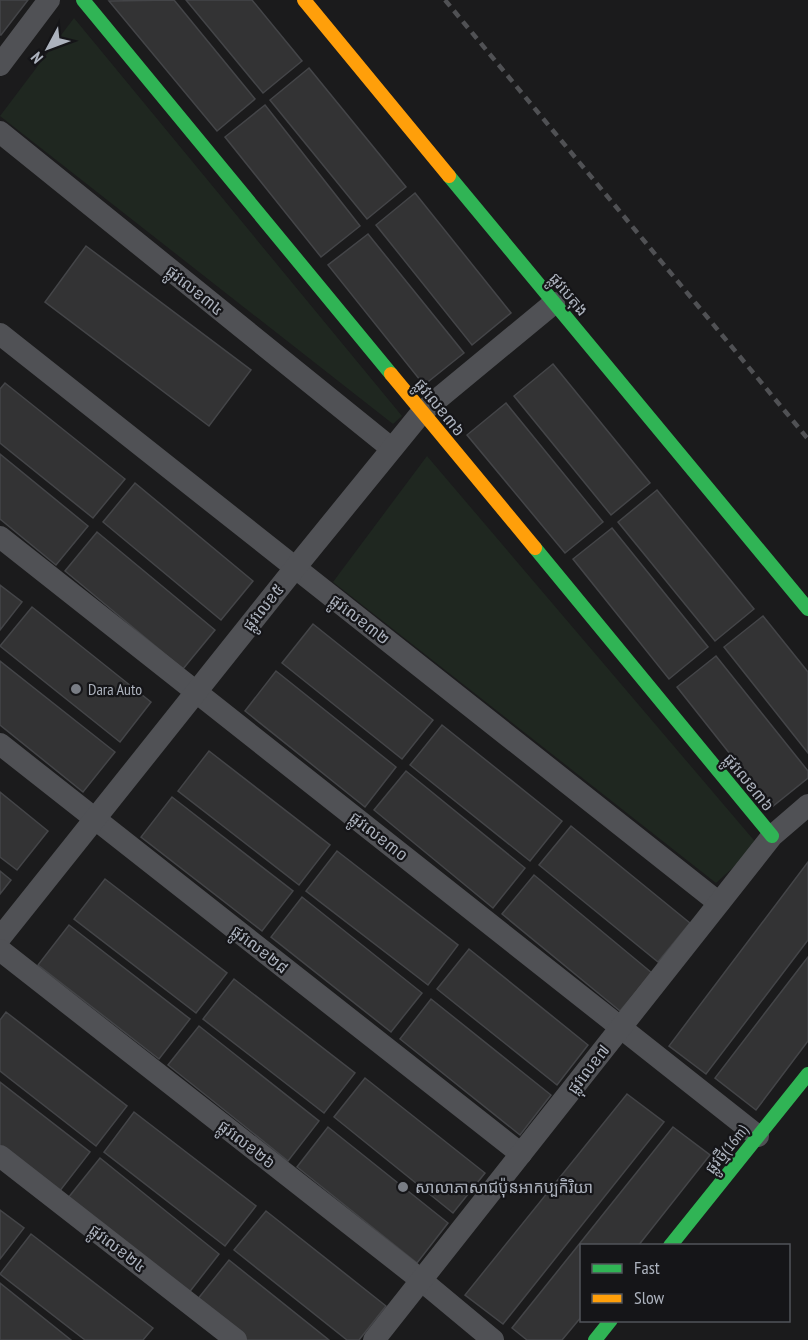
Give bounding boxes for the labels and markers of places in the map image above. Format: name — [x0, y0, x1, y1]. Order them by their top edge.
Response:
place label: Dara Auto — [88, 679, 142, 699]
marker: Dara Auto — [69, 682, 83, 696]
place label: សាលាភាសាជប៉ុនអាកប្បកិរិយា — [415, 1177, 593, 1198]
marker: សាលាភាសាជប៉ុនអាកប្បកិរិយា — [396, 1180, 410, 1194]

